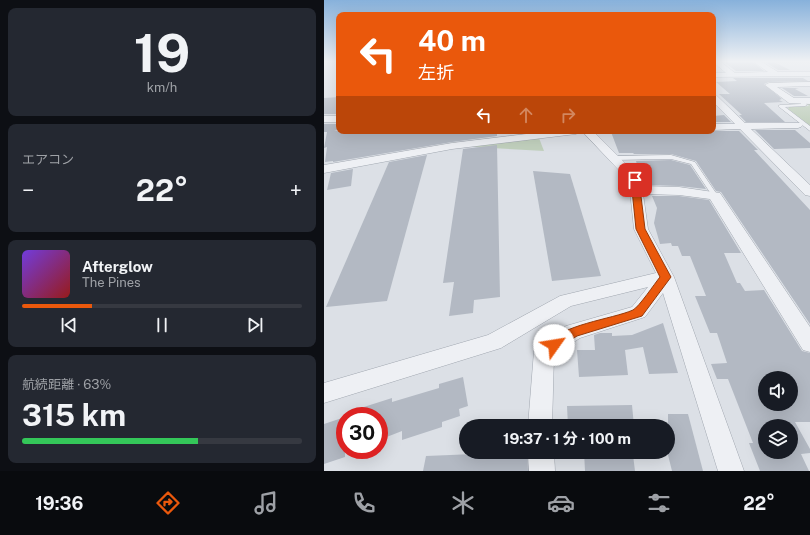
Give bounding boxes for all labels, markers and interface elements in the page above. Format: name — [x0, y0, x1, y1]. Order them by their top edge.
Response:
text: 19 — [134, 23, 190, 84]
text: 40 m — [418, 24, 486, 57]
icon: left — [352, 28, 404, 80]
text: 左折 — [418, 62, 454, 83]
text: km/h — [147, 80, 177, 95]
icon: left — [473, 104, 495, 126]
icon: ahead — [515, 104, 537, 126]
icon: right — [557, 104, 579, 126]
text: エアコン — [22, 152, 74, 167]
pin — [618, 163, 652, 197]
icon: arrive — [624, 169, 646, 191]
text: 22° — [136, 172, 188, 208]
text: − — [22, 177, 34, 203]
text: + — [290, 177, 302, 203]
text: Afterglow — [82, 258, 153, 275]
text: The Pines — [82, 275, 141, 290]
icon: previous — [58, 314, 80, 336]
icon: pause — [151, 314, 173, 336]
icon: next — [244, 314, 266, 336]
position arrow — [533, 324, 575, 366]
map controls — [758, 371, 798, 459]
button: sound — [758, 371, 798, 411]
text: 航続距離 · 63% — [22, 377, 111, 392]
text: 315 km — [22, 397, 126, 433]
speed limit sign: 30 — [336, 407, 388, 459]
button: layers — [758, 419, 798, 459]
text: 19:37 · 1 分 · 100 m — [503, 430, 631, 447]
icon: directions — [154, 489, 182, 517]
icon: music — [252, 489, 280, 517]
icon: phone — [350, 489, 378, 517]
icon: climate — [449, 489, 477, 517]
icon: car — [547, 489, 575, 517]
icon: filters — [645, 489, 673, 517]
text: 19:36 — [35, 493, 83, 514]
text: 22° — [743, 493, 775, 514]

